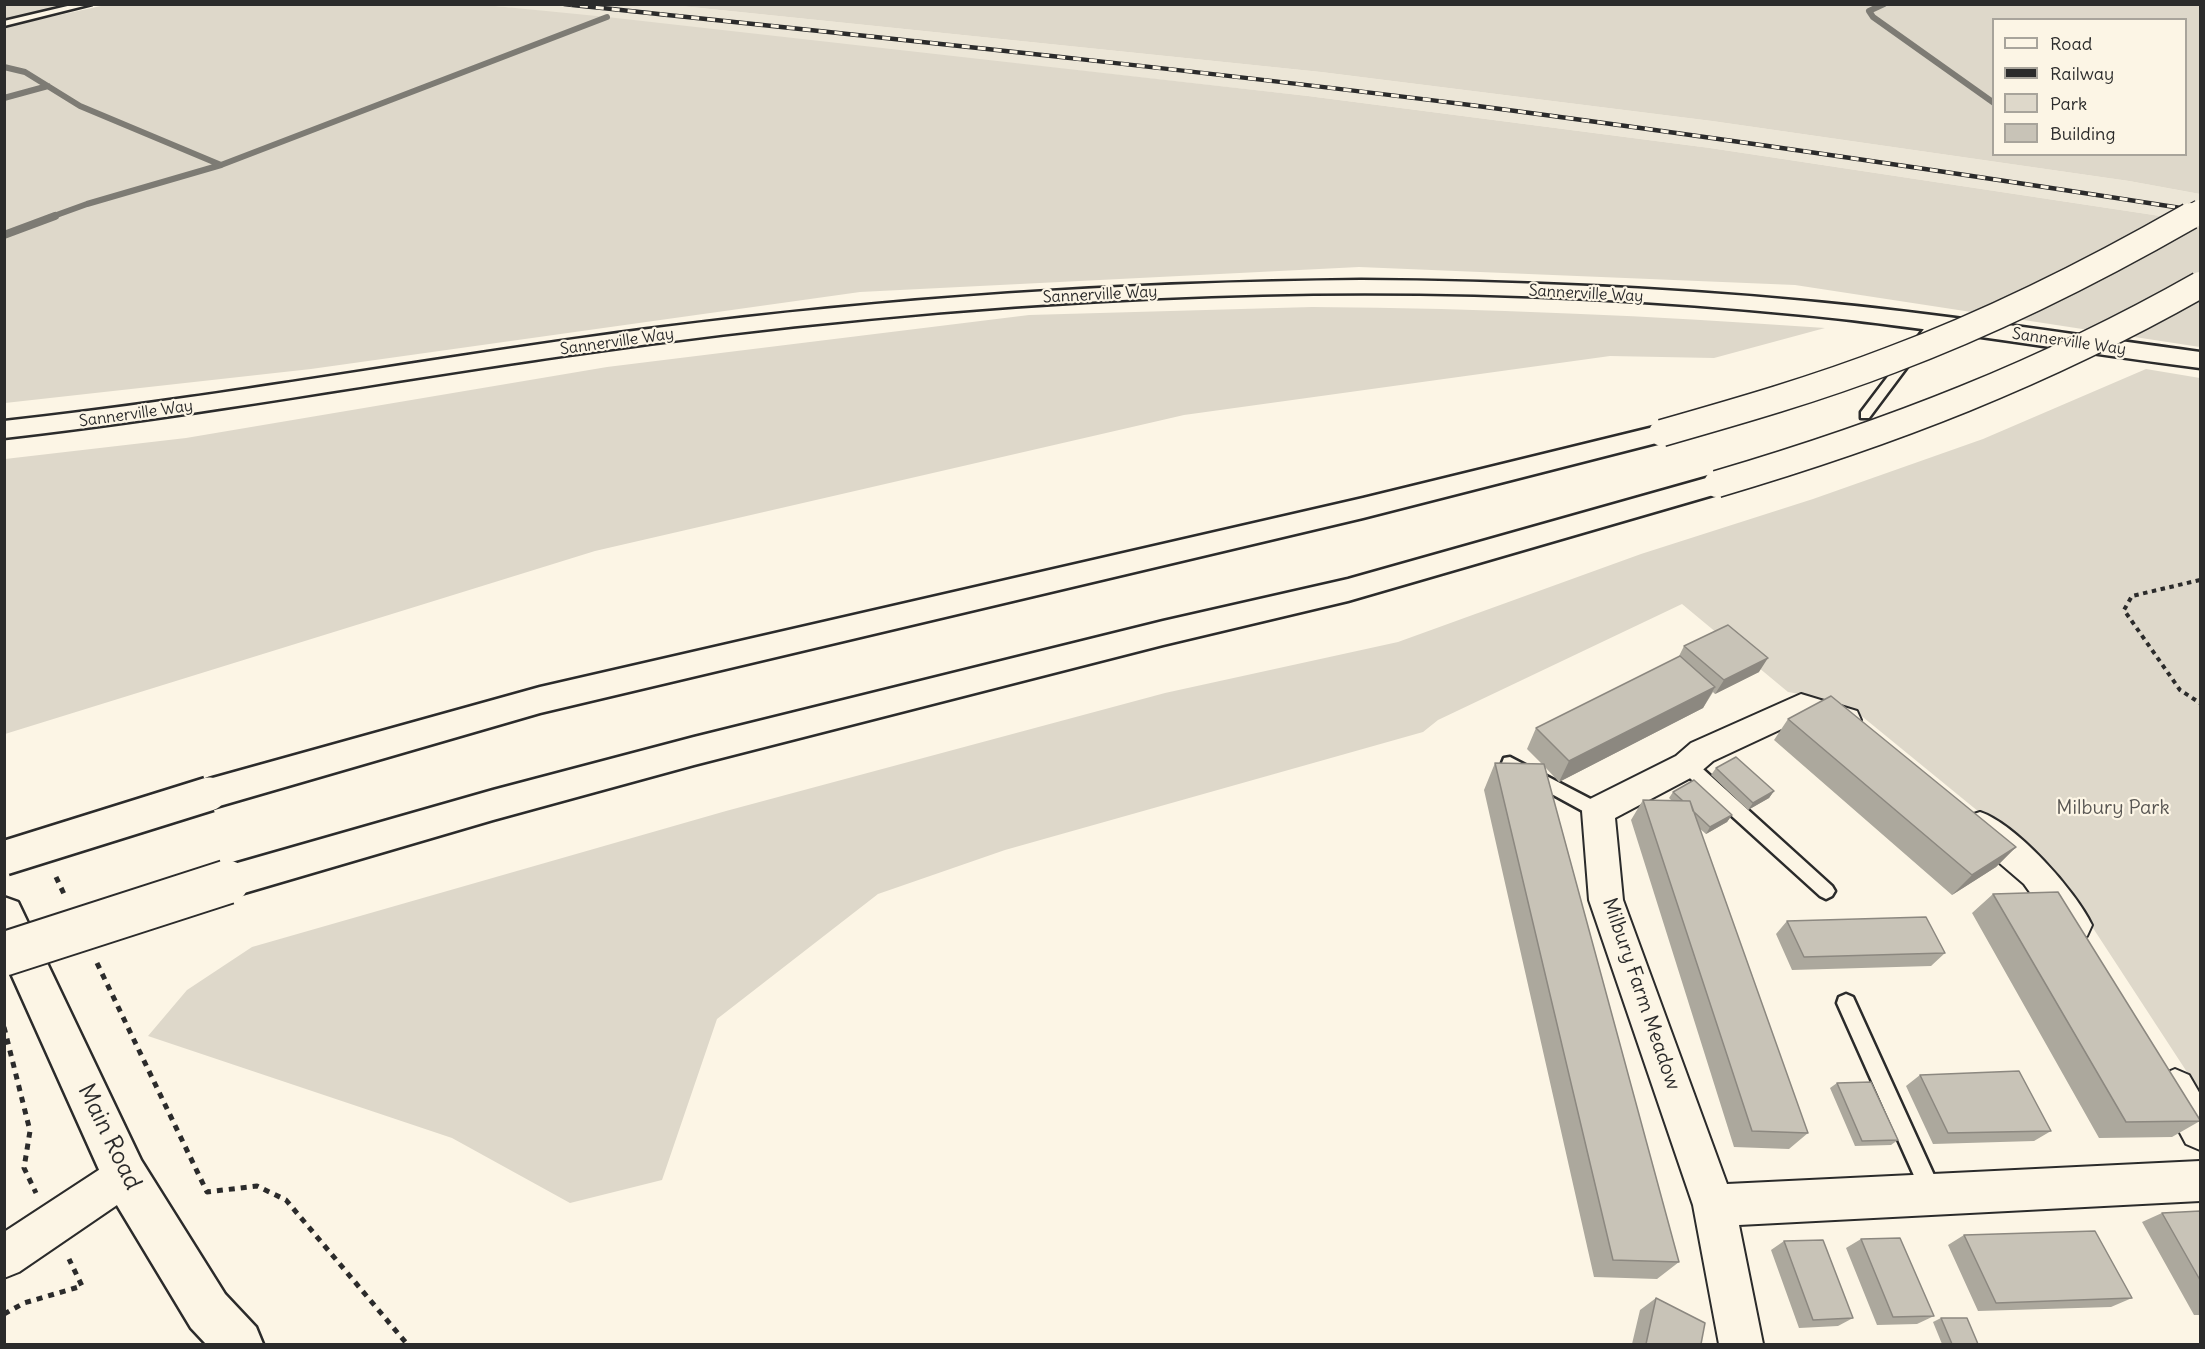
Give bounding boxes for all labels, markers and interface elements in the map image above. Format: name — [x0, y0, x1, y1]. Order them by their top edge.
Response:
legend — [1992, 18, 2187, 156]
text: Road — [2050, 32, 2092, 55]
text: Railway — [2050, 62, 2114, 85]
text: Park — [2050, 92, 2087, 115]
text: Building — [2050, 122, 2115, 145]
street label: Sannerville Way — [1528, 281, 1644, 307]
street label: Sannerville Way — [1042, 282, 1158, 308]
street label: Sannerville Way — [559, 325, 675, 359]
street label: Sannerville Way — [2011, 325, 2127, 359]
street label: Sannerville Way — [78, 397, 194, 431]
park label: Milbury Park — [2056, 796, 2170, 820]
street label: Milbury Farm Meadow — [1597, 895, 1685, 1093]
street label: Main Road — [71, 1079, 147, 1195]

